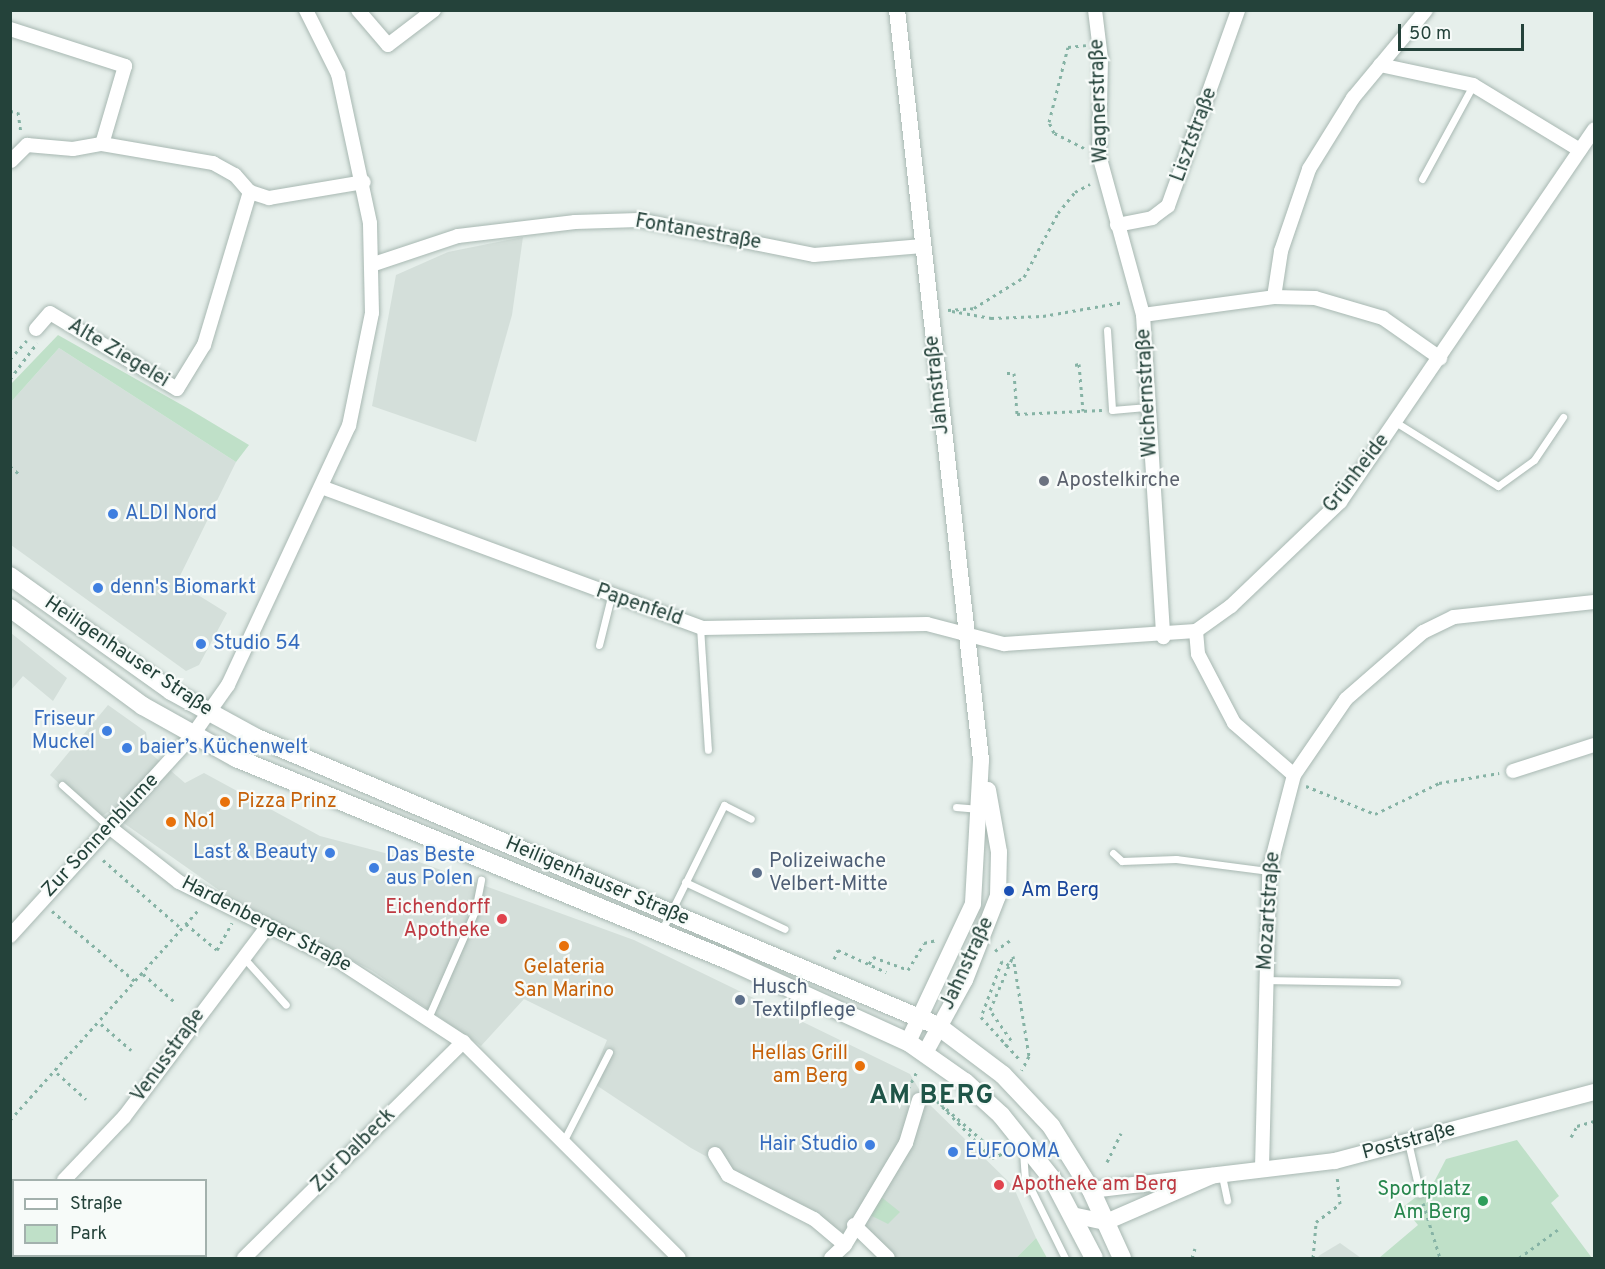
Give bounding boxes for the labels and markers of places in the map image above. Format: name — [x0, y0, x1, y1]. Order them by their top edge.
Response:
place label: Apostelkirche — [1056, 469, 1180, 493]
marker: Apostelkirche — [1037, 474, 1051, 488]
place label: ALDI Nord — [125, 502, 217, 526]
marker: ALDI Nord — [106, 507, 120, 521]
place label: denn's Biomarkt — [110, 576, 256, 600]
marker: denn's Biomarkt — [91, 581, 105, 595]
place label: Studio 54 — [213, 632, 300, 656]
marker: Studio 54 — [194, 637, 208, 651]
place label: Friseur Muckel — [32, 708, 95, 755]
marker: Friseur Muckel — [100, 724, 114, 738]
place label: baier’s Küchenwelt — [139, 736, 308, 760]
marker: baier’s Küchenwelt — [120, 741, 134, 755]
place label: Pizza Prinz — [237, 790, 337, 814]
marker: Pizza Prinz — [218, 795, 232, 809]
place label: No1 — [183, 810, 216, 834]
marker: No1 — [164, 815, 178, 829]
place label: Last & Beauty — [193, 841, 318, 865]
place label: Das Beste aus Polen — [386, 844, 475, 891]
marker: Last & Beauty — [323, 846, 337, 860]
place label: Polizeiwache Velbert-Mitte — [769, 850, 888, 897]
marker: Das Beste aus Polen — [367, 861, 381, 875]
marker: Polizeiwache Velbert-Mitte — [750, 866, 764, 880]
place label: Am Berg — [1021, 879, 1099, 903]
marker: Am Berg — [1002, 884, 1016, 898]
place label: Eichendorff Apotheke — [385, 896, 490, 943]
marker: Eichendorff Apotheke — [495, 912, 509, 926]
marker: Gelateria San Marino — [557, 939, 571, 953]
place label: Gelateria San Marino — [514, 956, 614, 1003]
place label: Husch Textilpflege — [752, 976, 856, 1023]
marker: Husch Textilpflege — [733, 993, 747, 1007]
place label: Hellas Grill am Berg — [751, 1042, 848, 1089]
marker: Hellas Grill am Berg — [853, 1059, 867, 1073]
place label: Hair Studio — [759, 1133, 858, 1157]
marker: Hair Studio — [863, 1138, 877, 1152]
place label: EUFOOMA — [965, 1140, 1060, 1164]
marker: EUFOOMA — [946, 1145, 960, 1159]
place label: Apotheke am Berg — [1011, 1173, 1177, 1197]
marker: Apotheke am Berg — [992, 1178, 1006, 1192]
place label: Sportplatz Am Berg — [1377, 1178, 1471, 1225]
marker: Sportplatz Am Berg — [1476, 1194, 1490, 1208]

